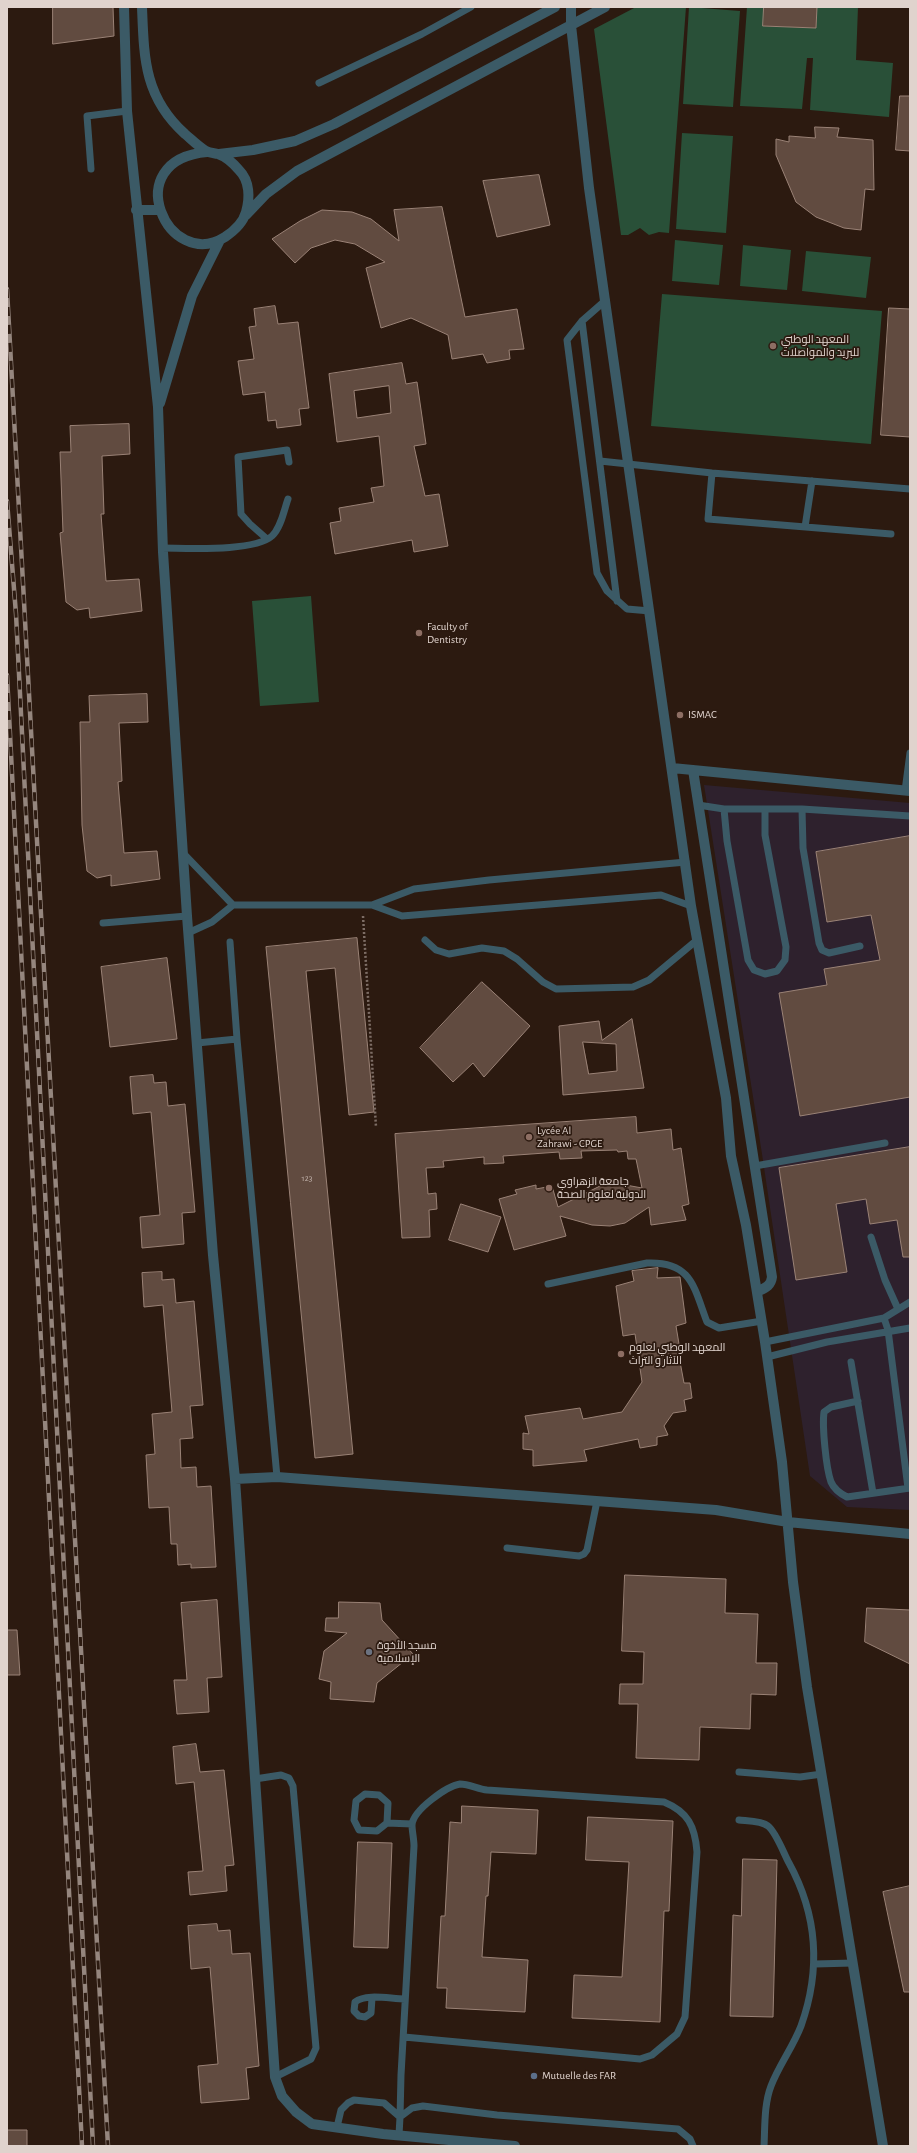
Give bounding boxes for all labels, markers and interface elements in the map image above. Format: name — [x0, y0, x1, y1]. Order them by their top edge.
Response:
place label: المعهد الوطني للبريد والمواصلات — [781, 333, 859, 359]
marker: المعهد الوطني للبريد والمواصلات — [768, 341, 778, 351]
place label: Faculty of Dentistry — [427, 620, 468, 646]
marker: Faculty of Dentistry — [414, 628, 424, 638]
place label: ISMAC — [688, 708, 717, 722]
marker: ISMAC — [675, 710, 685, 720]
place label: Lycée Al Zahrawi - CPGE — [537, 1124, 602, 1150]
marker: Lycée Al Zahrawi - CPGE — [524, 1132, 534, 1142]
house number: 123 — [302, 1173, 312, 1183]
place label: جامعة الزهراوي الدولية لعلوم الصحة — [557, 1175, 646, 1201]
marker: جامعة الزهراوي الدولية لعلوم الصحة — [544, 1183, 554, 1193]
place label: المعهد الوطني لعلوم الآثار و التراث — [629, 1341, 726, 1367]
marker: المعهد الوطني لعلوم الآثار و التراث — [616, 1349, 626, 1359]
place label: مسجد الأخوة الإسلامية — [377, 1639, 437, 1665]
marker: مسجد الأخوة الإسلامية — [364, 1647, 374, 1657]
place label: Mutuelle des FAR — [542, 2069, 616, 2083]
marker: Mutuelle des FAR — [529, 2071, 539, 2081]

